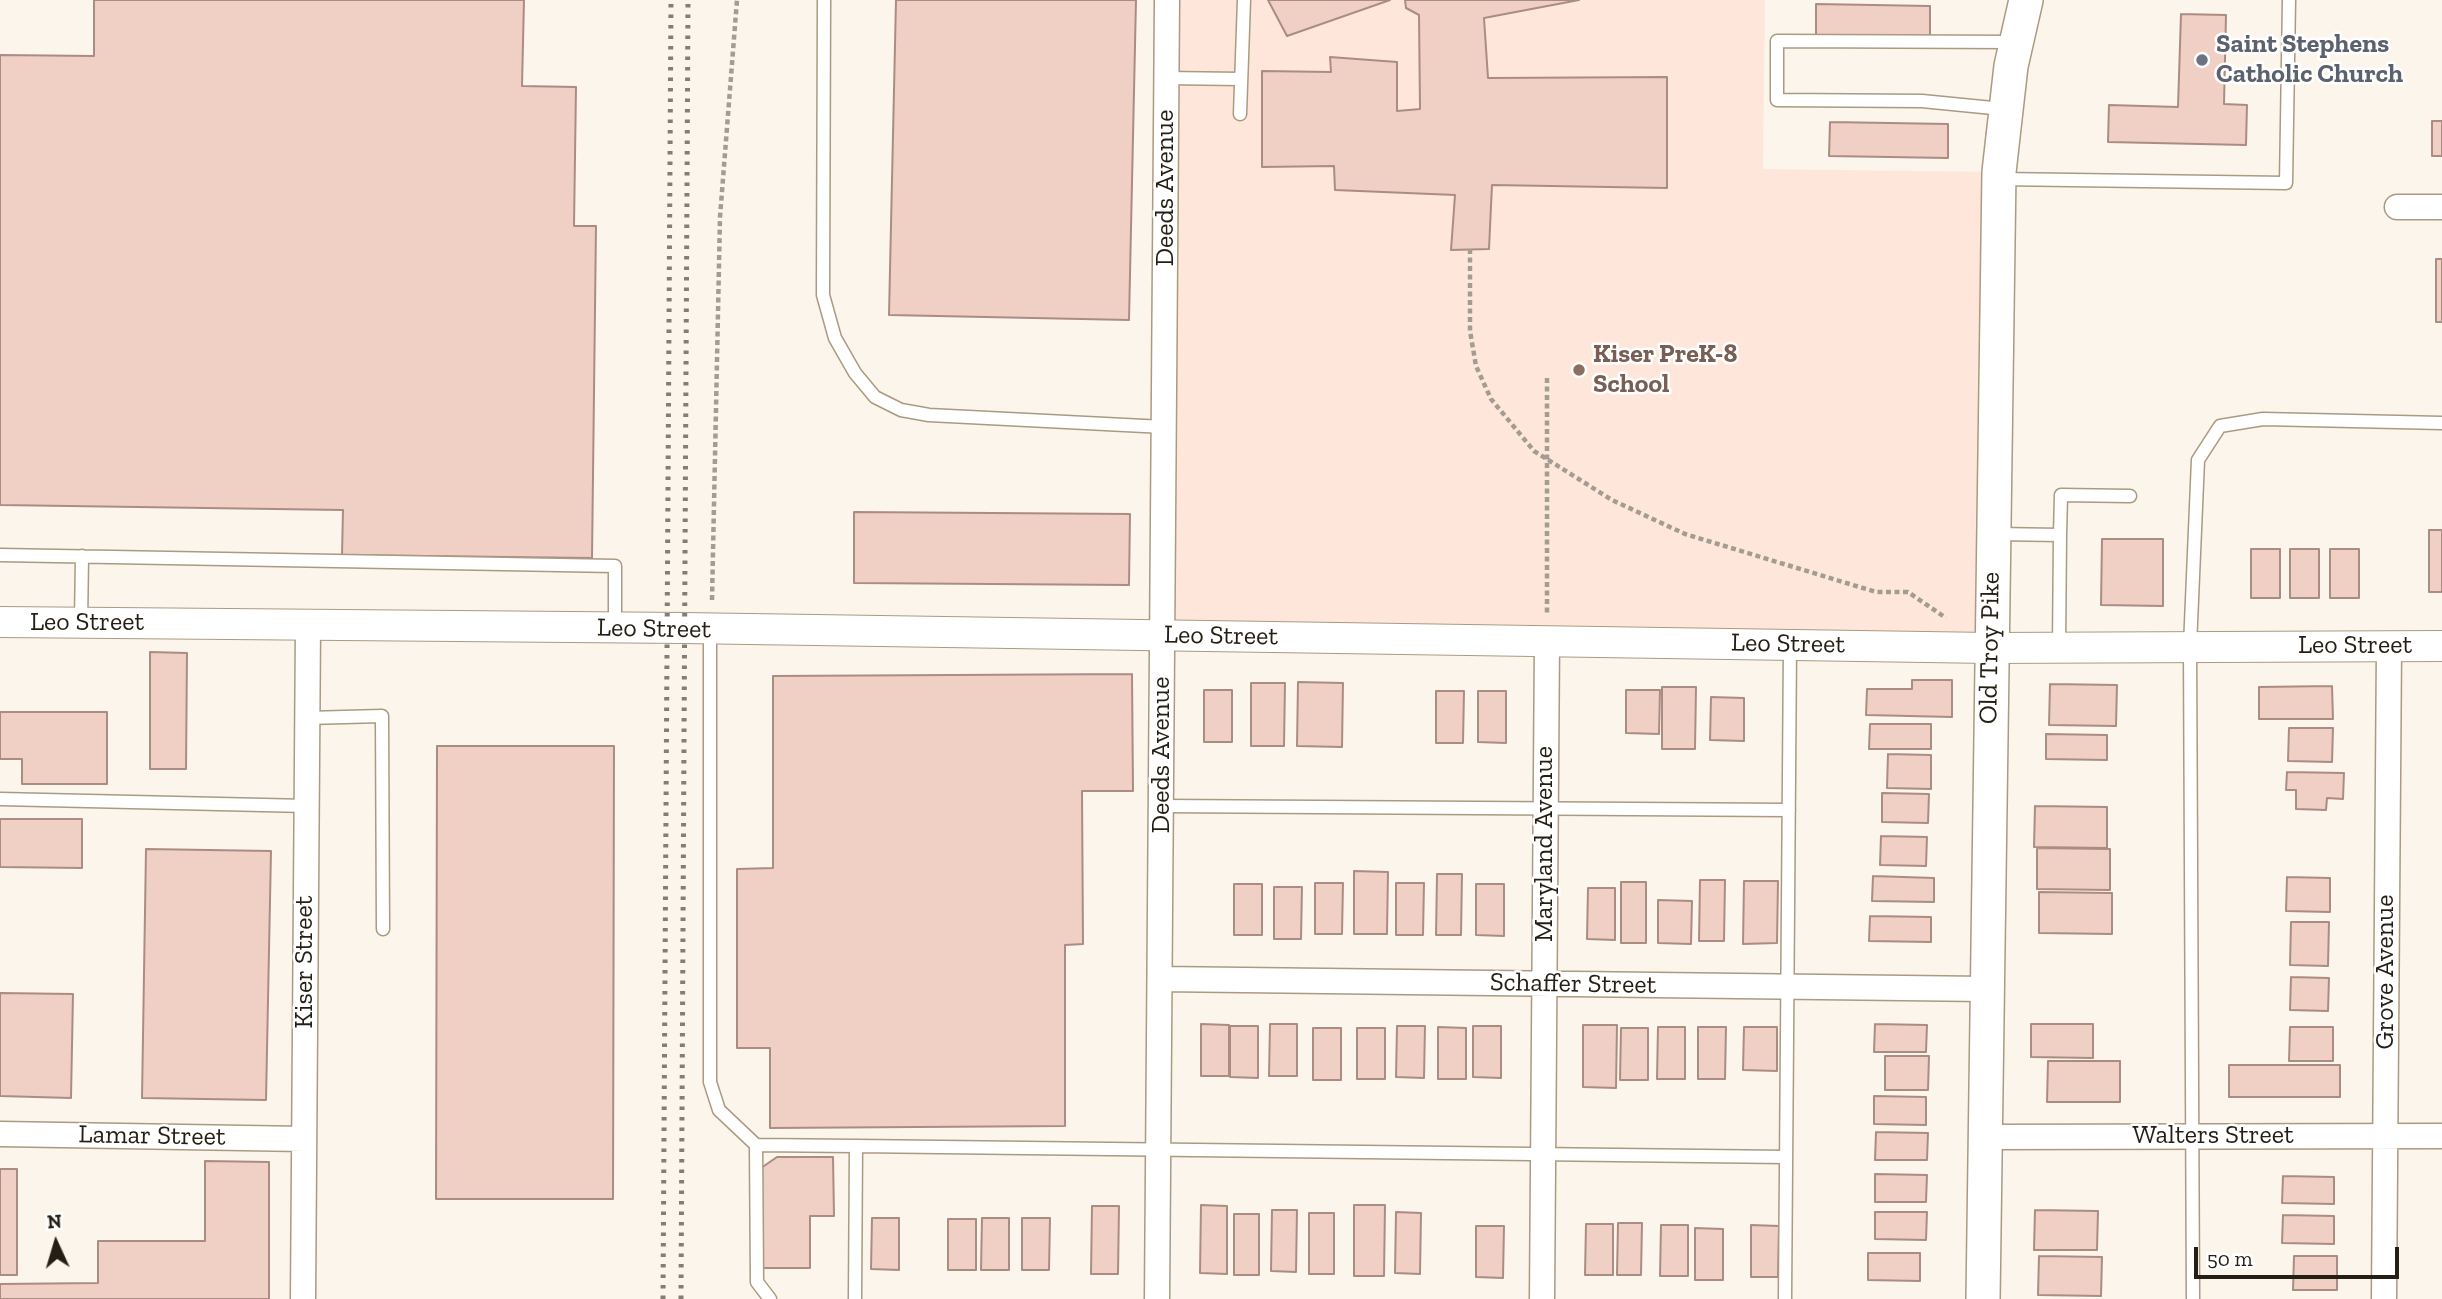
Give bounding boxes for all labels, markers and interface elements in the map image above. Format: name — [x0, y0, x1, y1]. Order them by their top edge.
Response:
place label: Saint Stephens Catholic Church — [2216, 29, 2403, 90]
marker: Saint Stephens Catholic Church — [2194, 52, 2210, 68]
street label: Deeds Avenue — [1150, 110, 1182, 266]
place label: Kiser PreK-8 School — [1593, 339, 1737, 400]
marker: Kiser PreK-8 School — [1571, 362, 1587, 378]
street label: Old Troy Pike — [1973, 572, 2007, 724]
street label: Leo Street — [30, 607, 144, 639]
street label: Leo Street — [597, 612, 711, 646]
street label: Leo Street — [1164, 619, 1278, 653]
street label: Leo Street — [1731, 627, 1845, 661]
street label: Leo Street — [2298, 630, 2412, 662]
street label: Deeds Avenue — [1146, 677, 1178, 833]
street label: Maryland Avenue — [1529, 746, 1561, 942]
street label: Grove Avenue — [2370, 894, 2402, 1050]
street label: Kiser Street — [289, 896, 321, 1028]
street label: Schaffer Street — [1490, 967, 1656, 1001]
street label: Lamar Street — [78, 1119, 226, 1153]
street label: Walters Street — [2132, 1120, 2294, 1152]
north arrow — [21, 1208, 91, 1278]
text: N — [46, 1210, 63, 1234]
scale bar — [2197, 1232, 2402, 1276]
text: 50 m — [2207, 1246, 2253, 1271]

